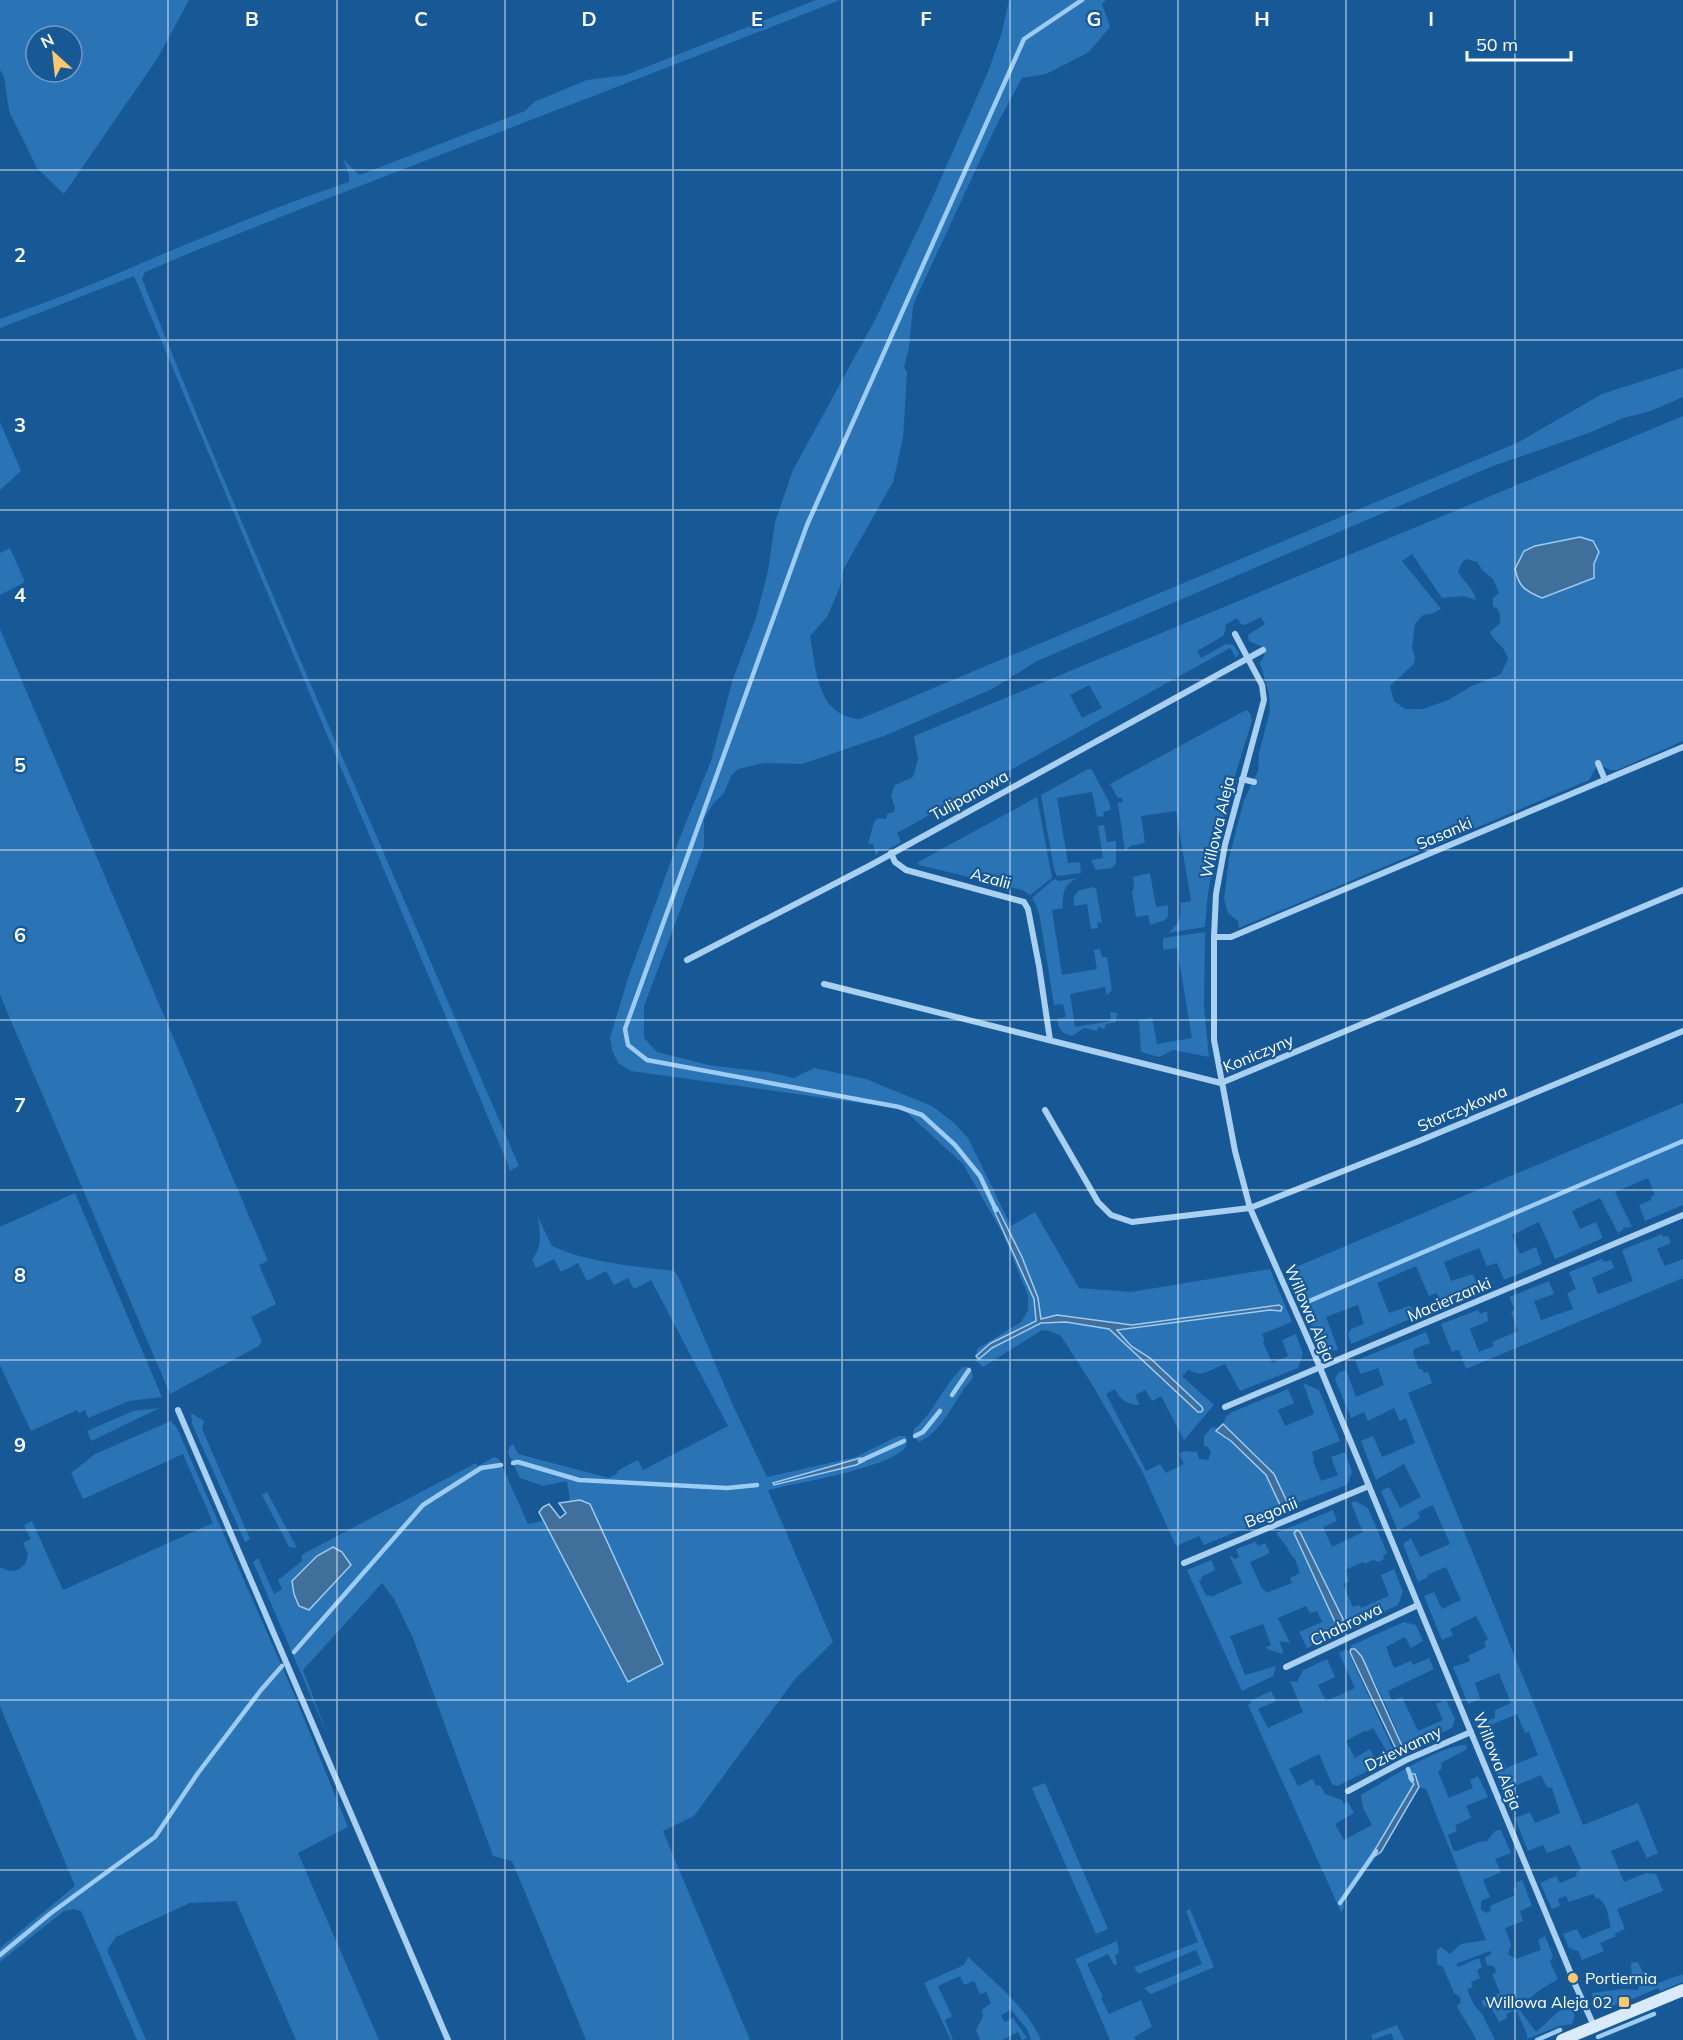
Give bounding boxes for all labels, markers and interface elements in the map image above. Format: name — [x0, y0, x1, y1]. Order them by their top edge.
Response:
text: B — [245, 6, 259, 31]
text: C — [414, 6, 428, 31]
text: D — [581, 6, 597, 31]
text: E — [751, 6, 763, 31]
text: F — [920, 6, 932, 31]
text: G — [1087, 6, 1101, 31]
text: H — [1254, 6, 1270, 31]
text: I — [1428, 6, 1434, 31]
north arrow — [24, 24, 84, 84]
scale bar — [1467, 24, 1570, 62]
text: N — [37, 29, 57, 52]
text: 50 m — [1476, 33, 1518, 56]
text: 2 — [14, 242, 26, 267]
text: 3 — [14, 412, 26, 437]
text: 4 — [14, 582, 26, 607]
text: 5 — [14, 752, 26, 777]
street label: Tulipanowa — [926, 765, 1012, 825]
street label: Willowa Aleja — [1196, 774, 1238, 880]
street label: Sasanki — [1413, 812, 1475, 854]
street label: Azalii — [969, 863, 1013, 893]
text: 6 — [14, 922, 26, 947]
street label: Koniczyny — [1220, 1029, 1297, 1077]
street label: Storczykowa — [1414, 1080, 1510, 1136]
text: 7 — [14, 1092, 26, 1117]
street label: Willowa Aleja — [1281, 1261, 1339, 1365]
text: 8 — [14, 1262, 26, 1287]
street label: Macierzanki — [1404, 1272, 1494, 1326]
text: 9 — [14, 1432, 26, 1457]
street label: Begonii — [1242, 1492, 1300, 1532]
street label: Chabrowa — [1307, 1598, 1385, 1650]
street label: Willowa Aleja — [1469, 1709, 1527, 1813]
street label: Dziewanny — [1361, 1721, 1445, 1775]
place label: Portiernia — [1585, 1968, 1657, 1988]
marker: Portiernia — [1566, 1971, 1580, 1985]
place label: Willowa Aleja 02 — [1485, 1992, 1612, 2012]
marker: Willowa Aleja 02 — [1617, 1995, 1631, 2009]

